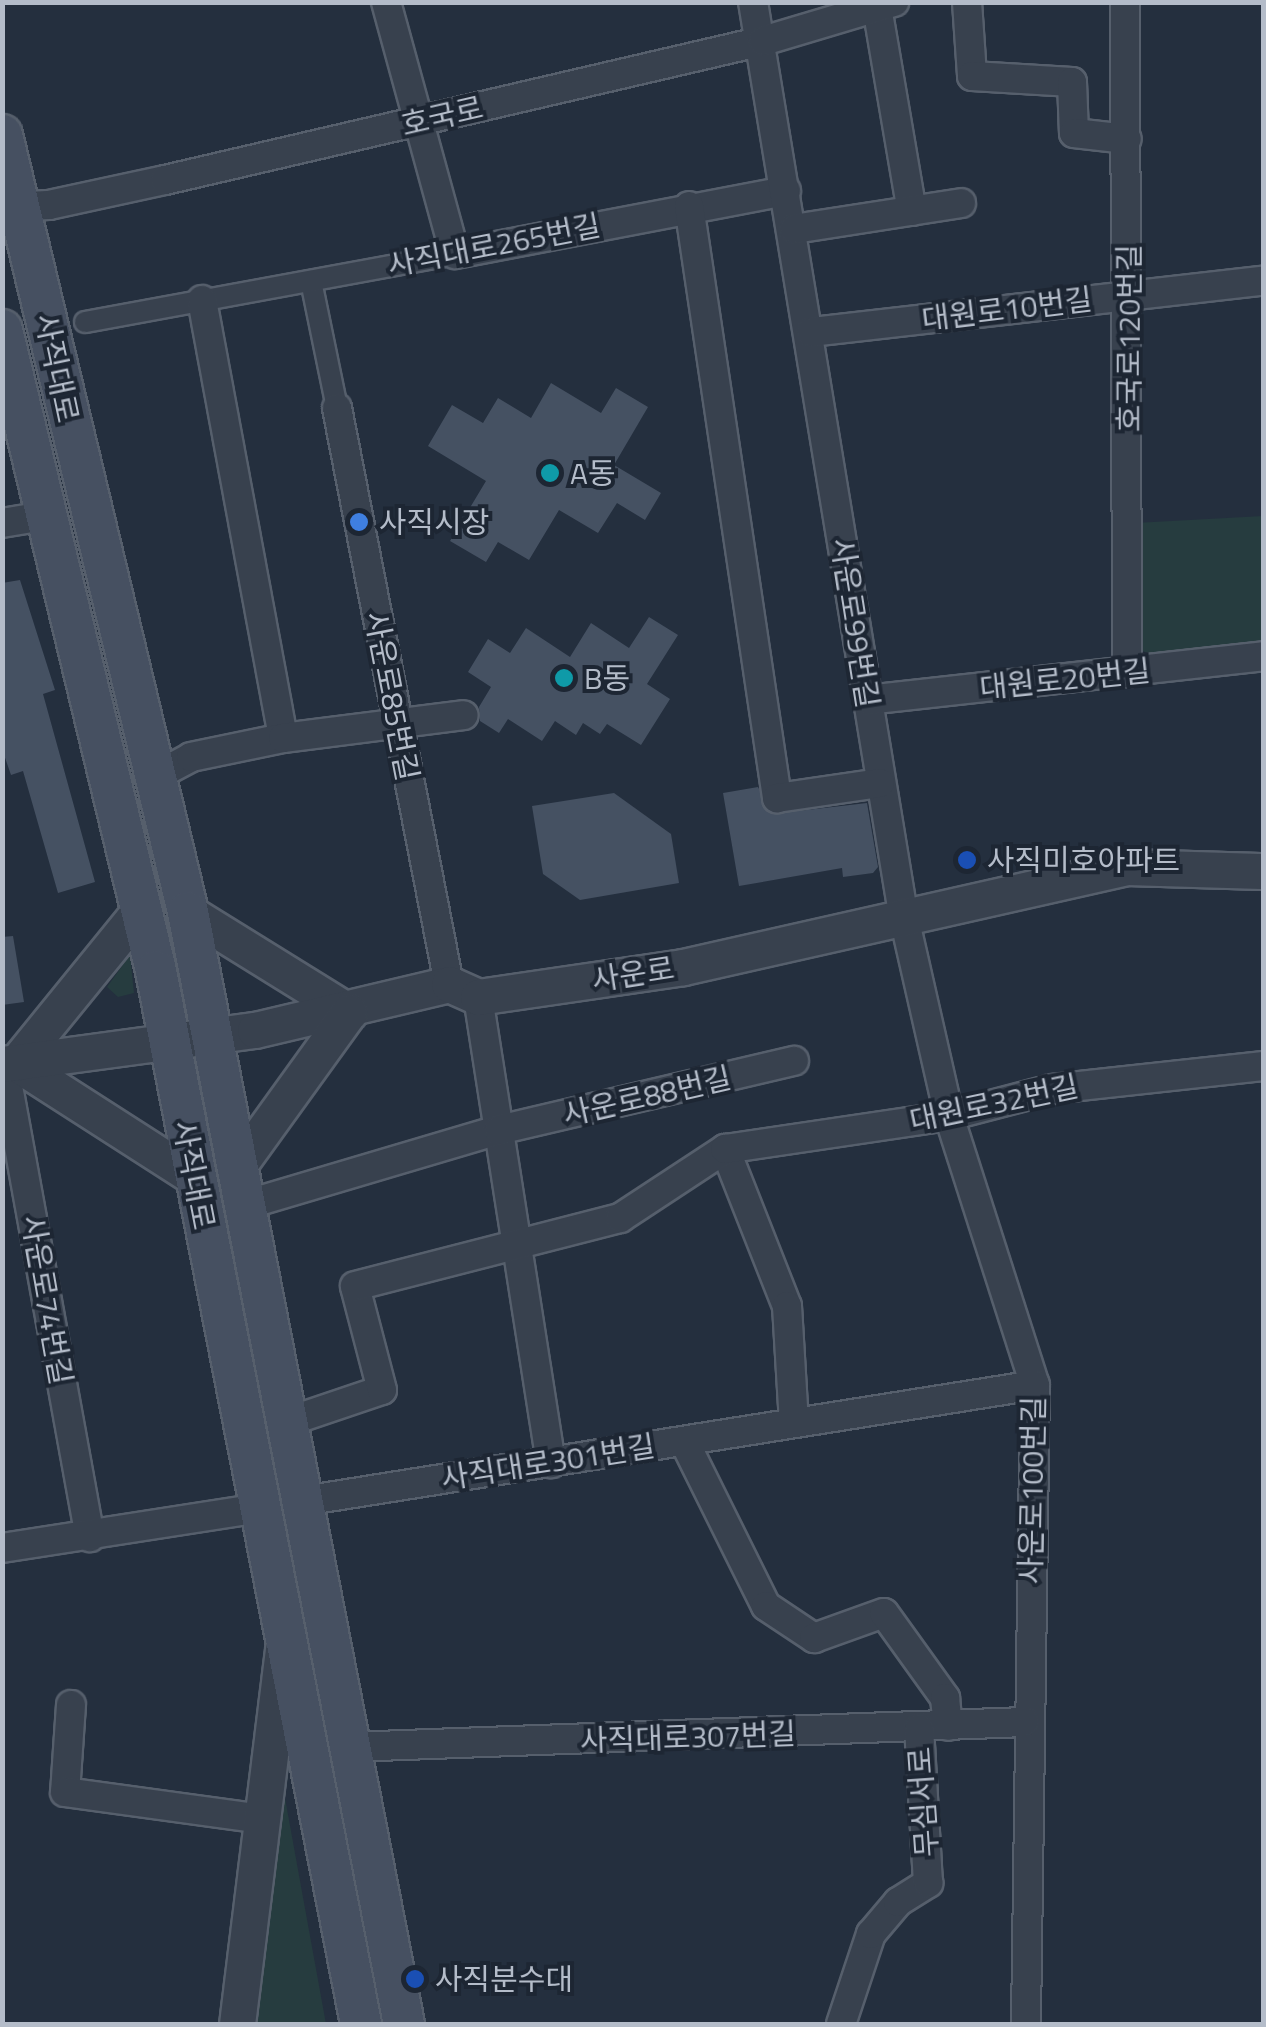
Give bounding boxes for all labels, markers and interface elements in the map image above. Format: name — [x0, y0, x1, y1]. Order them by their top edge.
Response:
street label: 호국로 — [398, 89, 486, 143]
street label: 사직대로265번길 — [385, 207, 603, 283]
street label: 호국로120번길 — [1111, 244, 1147, 432]
street label: 대원로10번길 — [920, 281, 1094, 337]
street label: 사직대로 — [28, 310, 86, 426]
place label: A동 — [570, 455, 615, 491]
marker: A동 — [539, 462, 561, 484]
place label: 사직시장 — [379, 504, 489, 540]
marker: 사직시장 — [348, 511, 370, 533]
street label: 사운로99번길 — [824, 535, 886, 711]
street label: 사운로85번길 — [358, 608, 426, 784]
street label: 대원로20번길 — [978, 652, 1152, 706]
place label: B동 — [584, 660, 630, 696]
marker: B동 — [553, 667, 575, 689]
place label: 사직미호아파트 — [987, 842, 1180, 878]
marker: 사직미호아파트 — [956, 849, 978, 871]
street label: 사운로 — [589, 950, 677, 998]
street label: 사운로88번길 — [559, 1059, 735, 1133]
street label: 대원로32번길 — [906, 1068, 1082, 1138]
street label: 사직대로 — [166, 1117, 222, 1233]
street label: 사운로74번길 — [14, 1212, 80, 1388]
street label: 사운로100번길 — [1012, 1396, 1052, 1584]
street label: 사직대로301번길 — [439, 1427, 657, 1497]
street label: 사직대로307번길 — [579, 1715, 797, 1759]
street label: 무심서로 — [901, 1746, 945, 1858]
place label: 사직분수대 — [435, 1961, 573, 1997]
marker: 사직분수대 — [404, 1968, 426, 1990]

